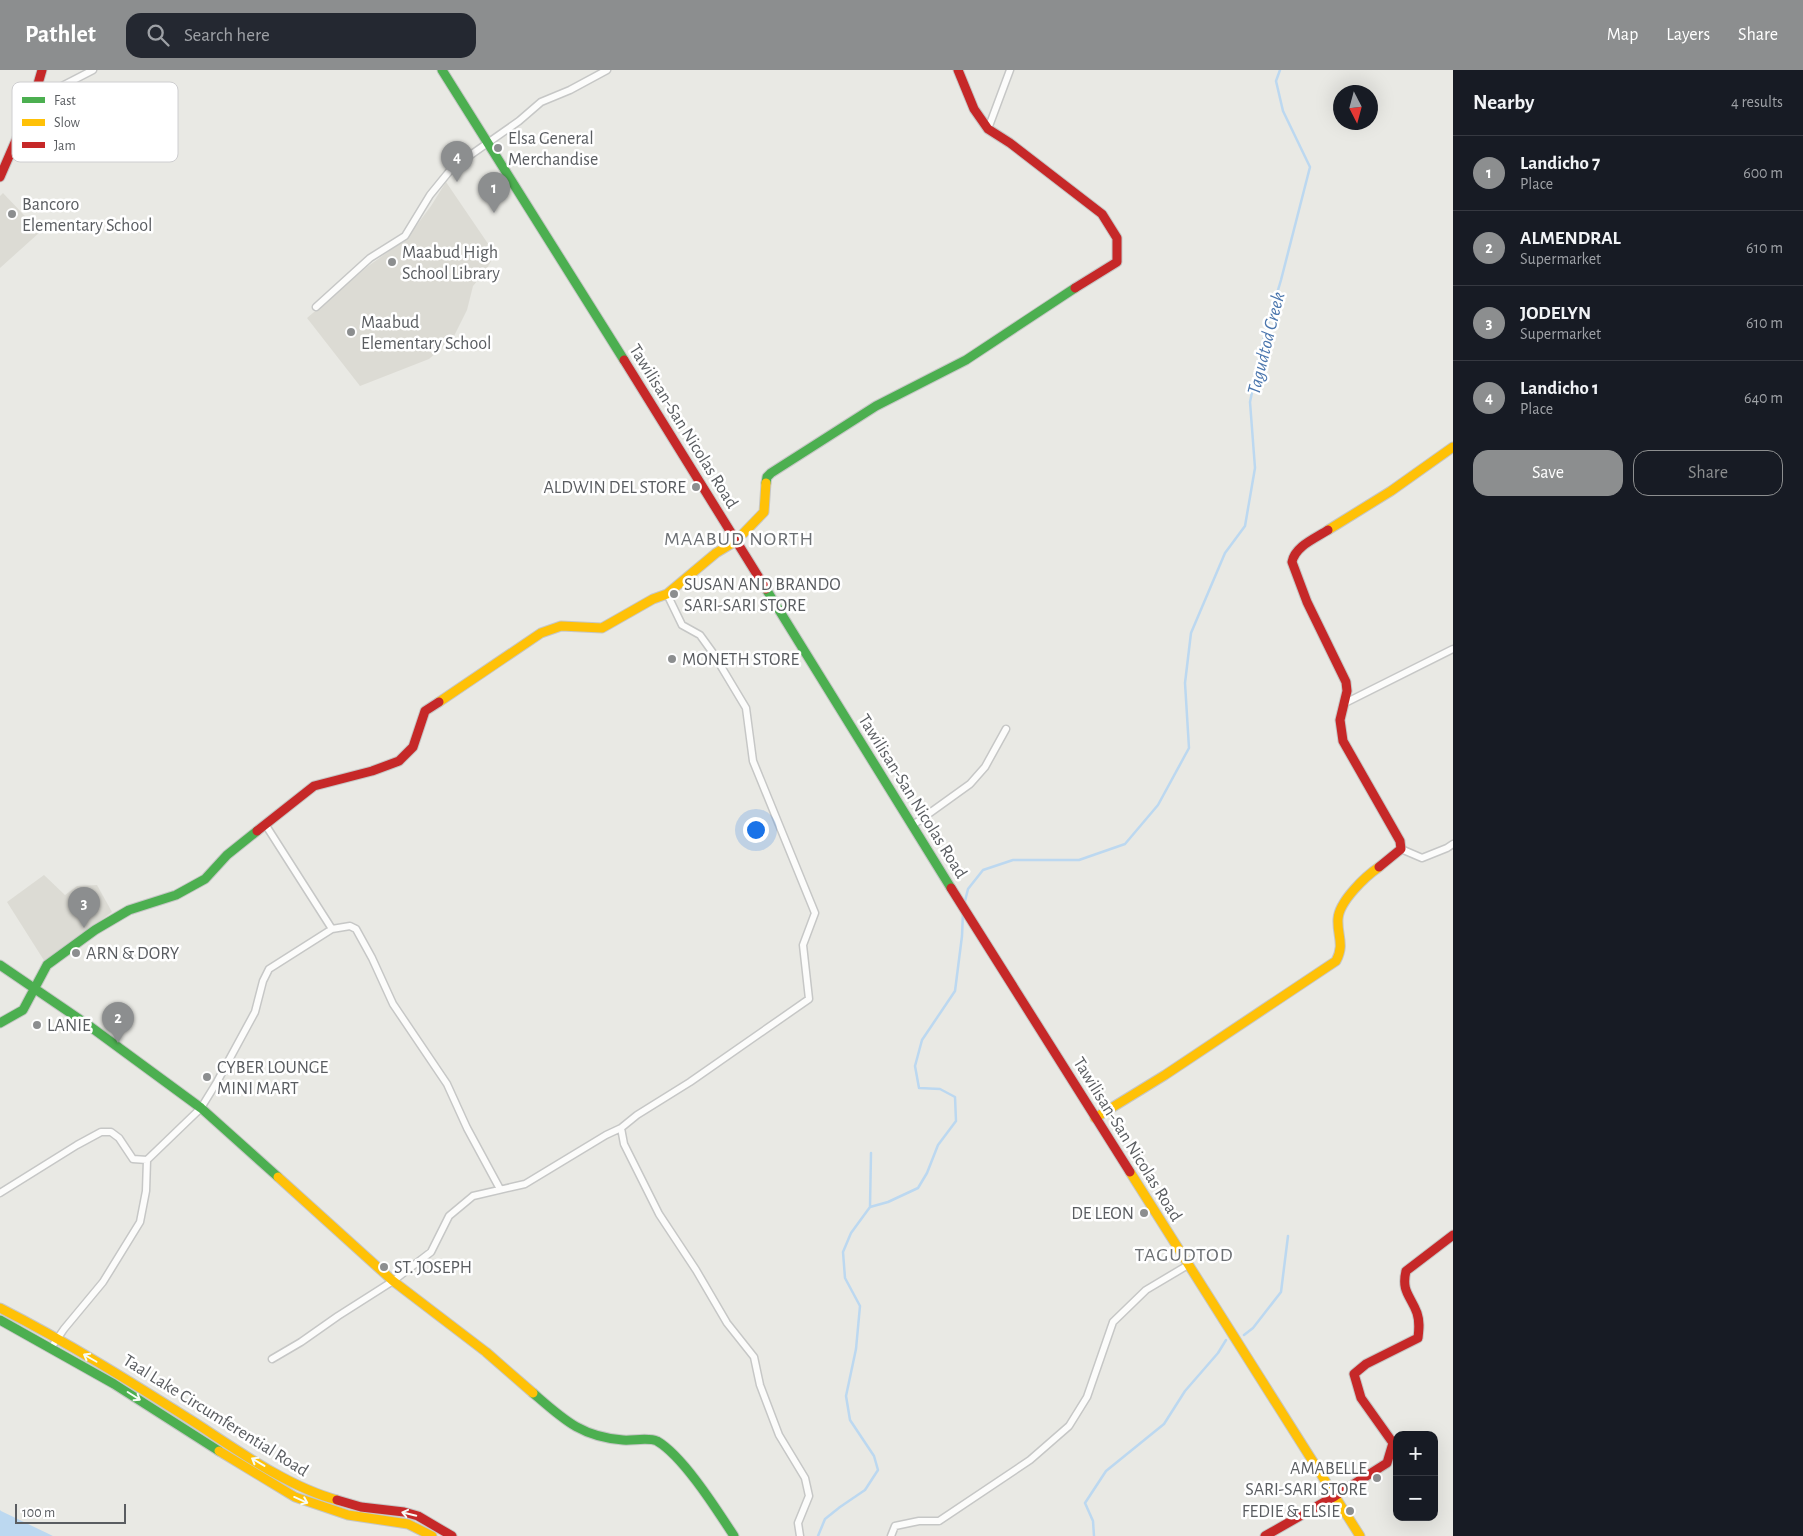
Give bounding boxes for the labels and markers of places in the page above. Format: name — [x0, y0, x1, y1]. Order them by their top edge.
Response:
place label: Elsa General Merchandise — [508, 130, 598, 169]
pin: 4 — [441, 141, 473, 182]
marker: Elsa General Merchandise — [492, 142, 504, 154]
pin: 1 — [478, 172, 510, 213]
place label: Bancoro Elementary School — [22, 196, 153, 235]
marker: Bancoro Elementary School — [6, 208, 18, 220]
place label: Maabud High School Library — [402, 244, 500, 283]
marker: Maabud High School Library — [386, 256, 398, 268]
place label: Maabud Elementary School — [361, 314, 492, 353]
marker: Maabud Elementary School — [345, 326, 357, 338]
place label: ALDWIN DEL STORE — [543, 479, 686, 497]
marker: ALDWIN DEL STORE — [690, 481, 702, 493]
place label: SUSAN AND BRANDO SARI-SARI STORE — [684, 576, 841, 615]
marker: SUSAN AND BRANDO SARI-SARI STORE — [668, 588, 680, 600]
place label: MONETH STORE — [682, 651, 799, 669]
marker: MONETH STORE — [666, 653, 678, 665]
pin: 3 — [68, 887, 100, 928]
place label: ARN & DORY — [86, 945, 180, 963]
marker: ARN & DORY — [70, 947, 82, 959]
pin: 2 — [102, 1002, 134, 1043]
place label: LANIE — [47, 1017, 91, 1035]
marker: LANIE — [31, 1019, 43, 1031]
place label: CYBER LOUNGE MINI MART — [217, 1059, 329, 1098]
marker: CYBER LOUNGE MINI MART — [201, 1071, 213, 1083]
place label: DE LEON — [1071, 1205, 1134, 1223]
marker: DE LEON — [1138, 1207, 1150, 1219]
place label: ST. JOSEPH — [394, 1259, 472, 1277]
marker: ST. JOSEPH — [378, 1261, 390, 1273]
place label: AMABELLE SARI-SARI STORE — [1245, 1460, 1367, 1499]
marker: AMABELLE SARI-SARI STORE — [1371, 1472, 1383, 1484]
place label: FEDIE & ELSIE — [1242, 1503, 1340, 1521]
marker: FEDIE & ELSIE — [1344, 1505, 1356, 1517]

